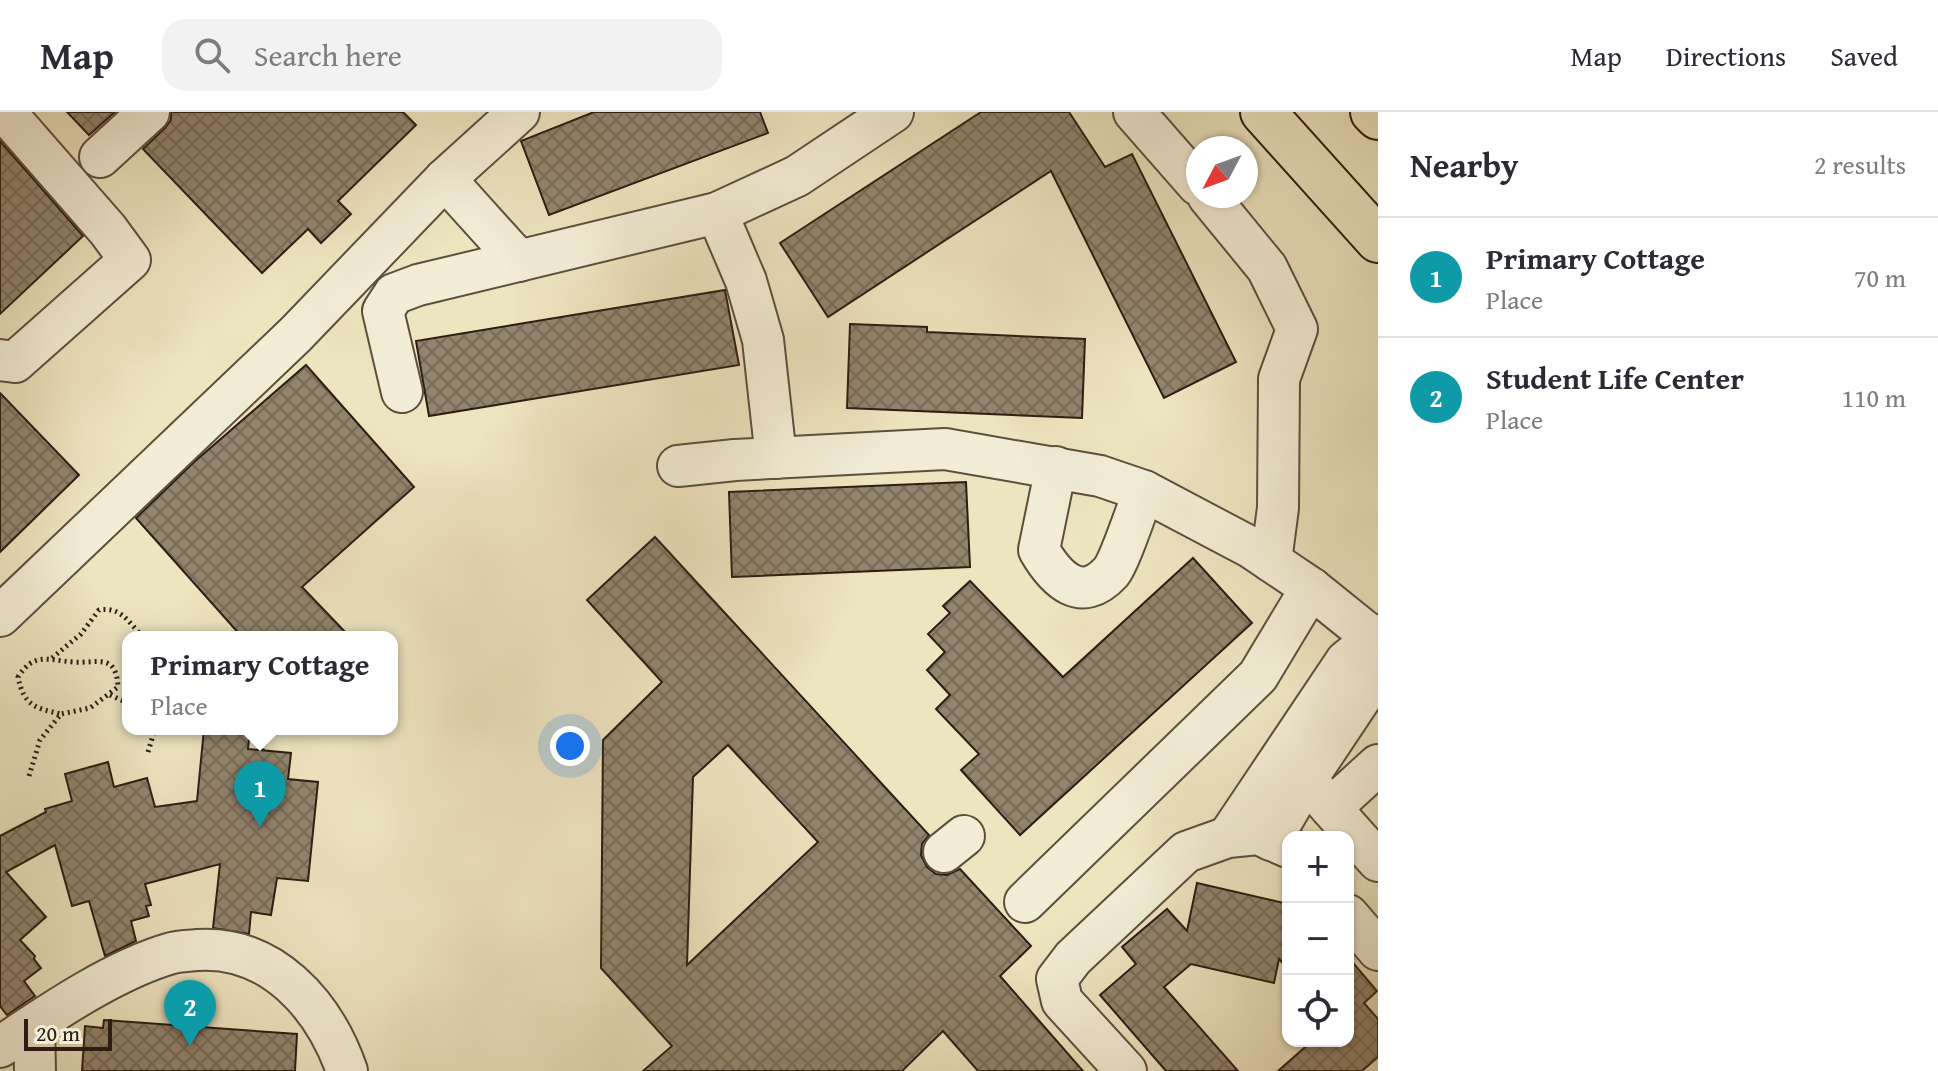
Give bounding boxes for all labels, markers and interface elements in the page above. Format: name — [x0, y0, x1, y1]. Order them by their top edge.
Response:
search box — [162, 19, 722, 91]
text: Map — [40, 27, 114, 83]
icon: search — [190, 33, 234, 77]
text: Search here — [254, 33, 402, 77]
text: Map — [1570, 35, 1622, 76]
text: Directions — [1666, 35, 1786, 76]
text: Saved — [1830, 35, 1898, 76]
north arrow — [1186, 136, 1258, 208]
text: Nearby — [1410, 140, 1519, 189]
text: 2 results — [1814, 145, 1906, 184]
text: Primary Cottage — [1486, 236, 1705, 280]
text: 1 — [1429, 258, 1443, 297]
text: 70 m — [1854, 258, 1906, 297]
text: Place — [1486, 280, 1543, 319]
text: Student Life Center — [1486, 356, 1744, 400]
text: 2 — [1429, 378, 1443, 417]
text: 110 m — [1841, 378, 1906, 417]
text: Place — [1486, 400, 1543, 439]
popup — [122, 631, 398, 735]
text: Primary Cottage — [151, 642, 369, 686]
text: Place — [151, 686, 208, 725]
your location — [550, 726, 590, 766]
pin: 1 — [234, 761, 286, 827]
map controls — [1282, 831, 1354, 1047]
button: + — [1282, 831, 1354, 903]
button: − — [1282, 903, 1354, 975]
button: locate — [1282, 975, 1354, 1047]
pin: 2 — [164, 980, 216, 1046]
scale bar — [24, 1015, 112, 1051]
text: 20 m — [36, 1017, 80, 1049]

